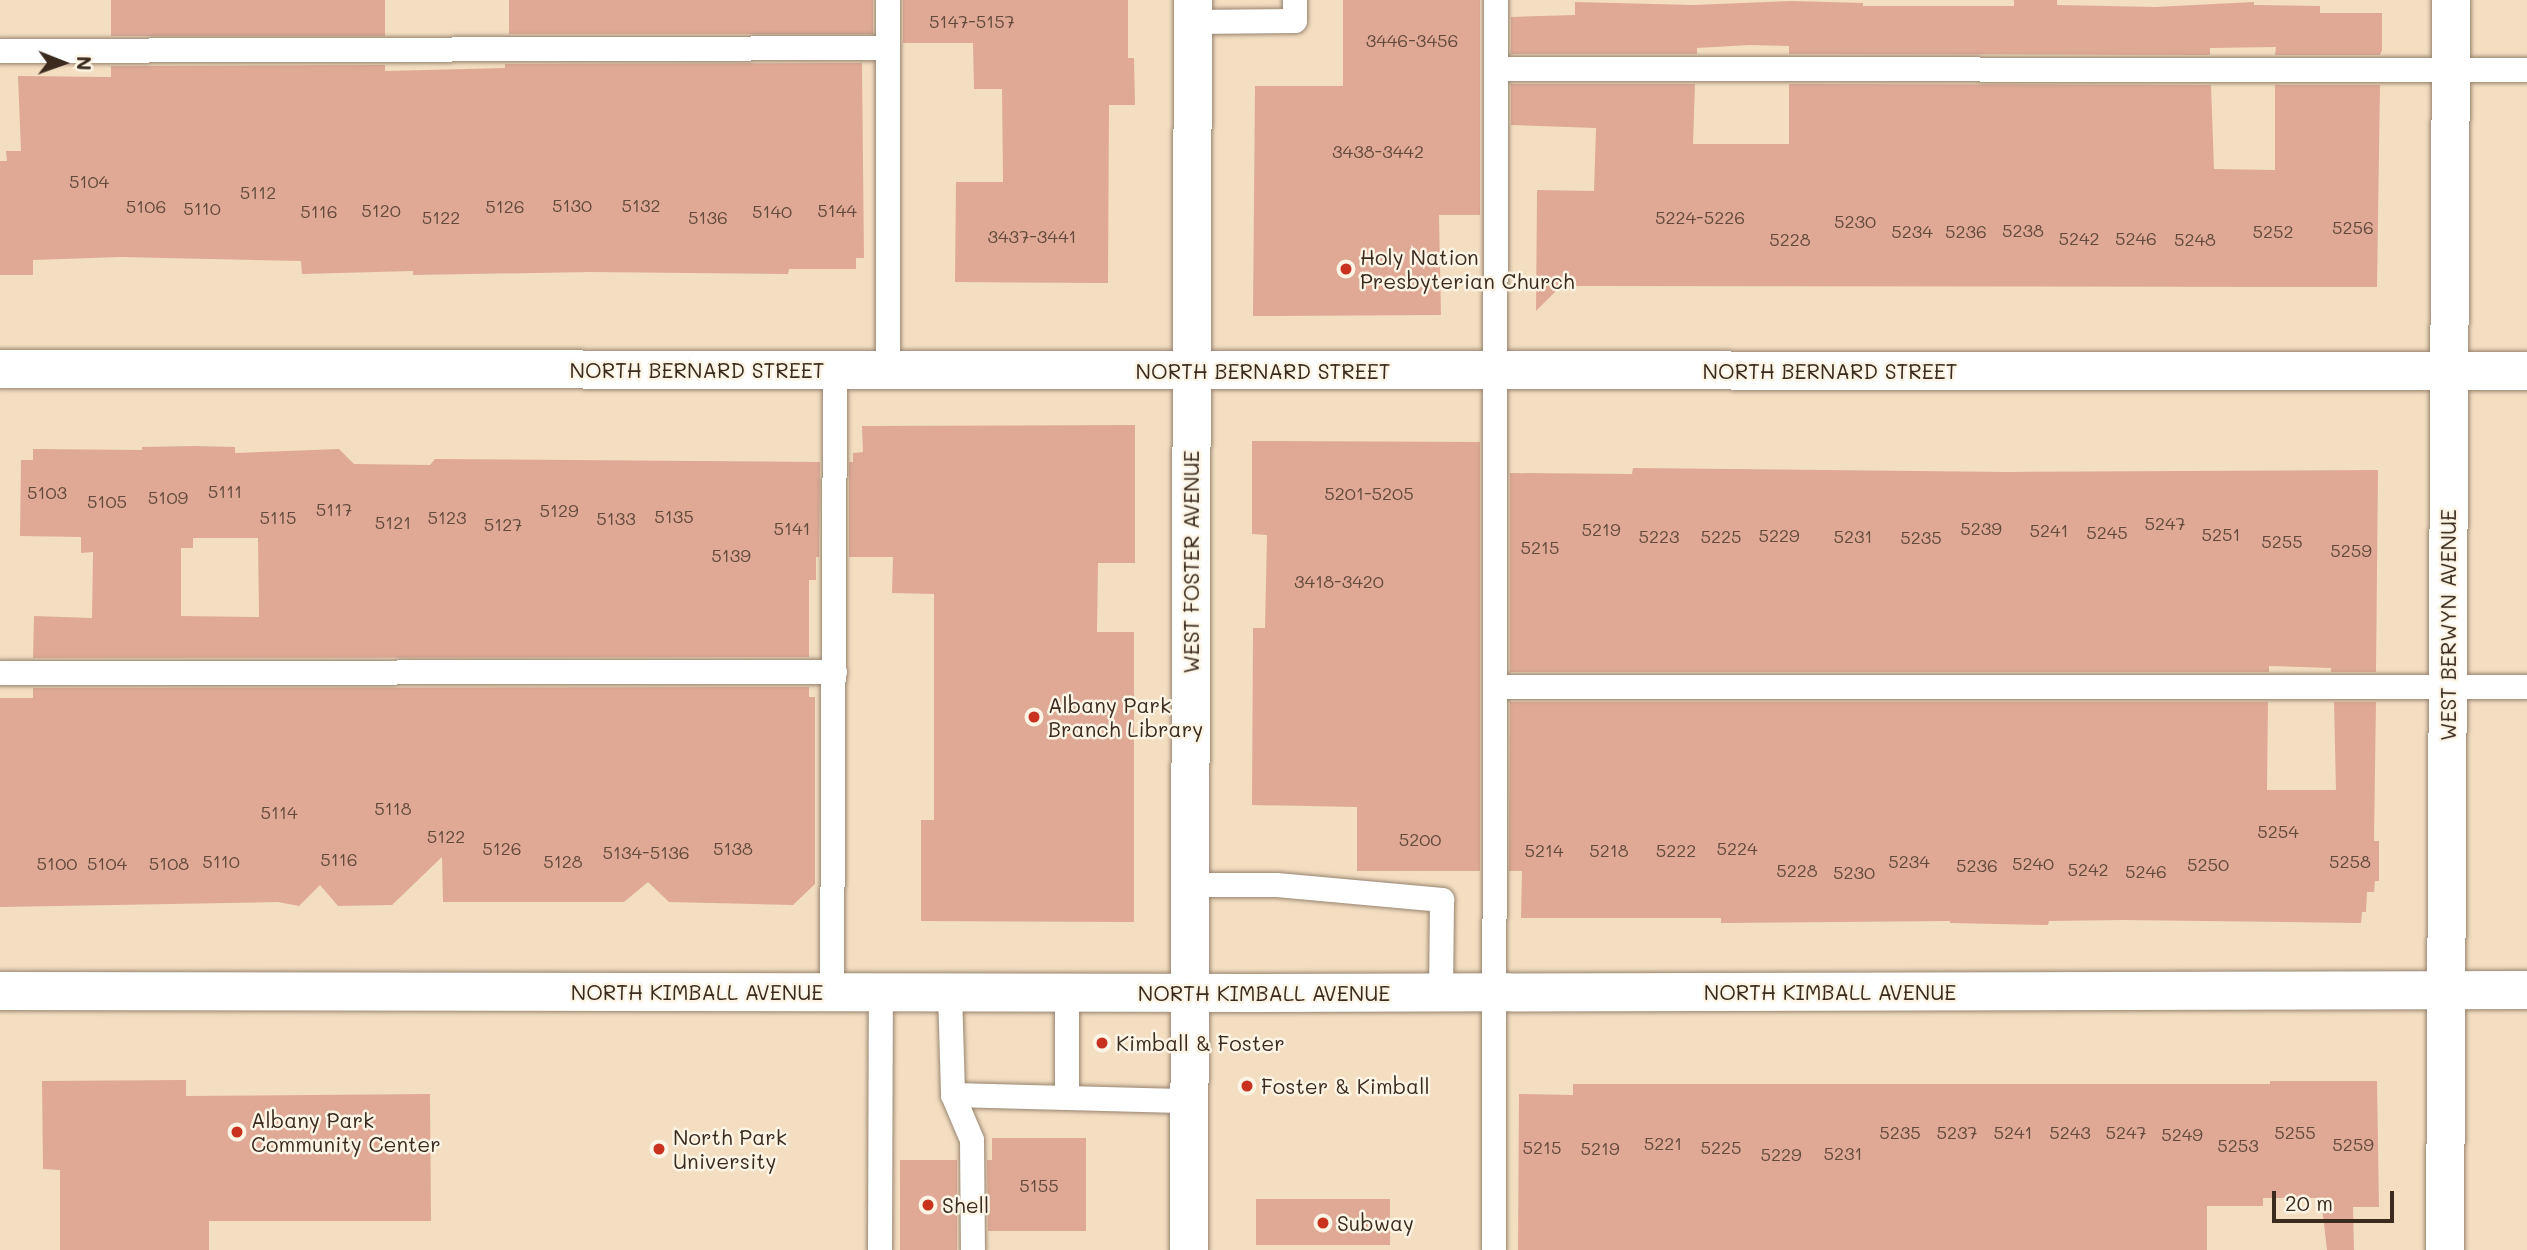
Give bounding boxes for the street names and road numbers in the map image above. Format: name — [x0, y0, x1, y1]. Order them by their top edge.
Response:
street label: NORTH BERNARD STREET — [570, 357, 824, 383]
street label: NORTH BERNARD STREET — [1136, 358, 1390, 384]
street label: NORTH BERNARD STREET — [1703, 358, 1957, 384]
street label: WEST FOSTER AVENUE — [1178, 450, 1204, 674]
street label: WEST BERWYN AVENUE — [2435, 509, 2461, 741]
street label: NORTH KIMBALL AVENUE — [571, 979, 823, 1005]
street label: NORTH KIMBALL AVENUE — [1704, 979, 1956, 1005]
street label: NORTH KIMBALL AVENUE — [1138, 980, 1390, 1006]

